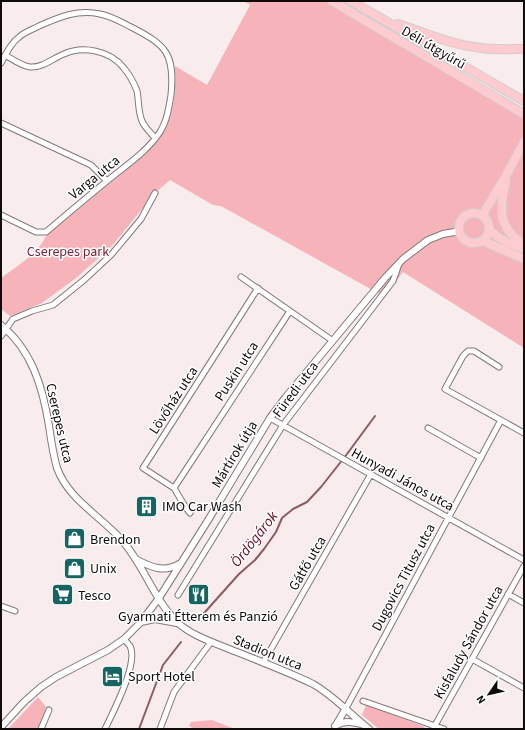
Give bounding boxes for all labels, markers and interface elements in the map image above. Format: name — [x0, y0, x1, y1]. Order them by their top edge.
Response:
street label: Déli útgyűrű — [398, 21, 469, 74]
street label: Varga utca — [65, 151, 125, 205]
park label: Cserepes park — [27, 242, 109, 262]
street label: Puskin utca — [210, 338, 264, 405]
street label: Füredi utca — [268, 357, 323, 422]
street label: Lövőház utca — [144, 363, 203, 438]
street label: Cserepes utca — [40, 381, 78, 465]
street label: Mártírok útja — [207, 417, 263, 492]
street label: Hunyadi János utca — [347, 443, 458, 516]
building icon: IMO Car Wash — [134, 493, 160, 519]
place label: IMO Car Wash — [162, 497, 242, 517]
water label: Ördögárok — [226, 506, 284, 572]
street label: Dugovics Titusz utca — [367, 520, 441, 635]
shop icon: Brendon — [62, 526, 88, 552]
place label: Brendon — [90, 530, 141, 550]
street label: Gátfő utca — [284, 533, 332, 594]
shop icon: Unix — [62, 555, 88, 581]
place label: Unix — [90, 559, 117, 579]
restaurant icon: Gyarmati Étterem és Panzió — [185, 581, 211, 607]
supermarket icon: Tesco — [50, 582, 76, 608]
street label: Kisfaludy Sándor utca — [429, 582, 508, 703]
place label: Tesco — [78, 586, 111, 606]
place label: Gyarmati Étterem és Panzió — [118, 607, 278, 627]
street label: Stadion utca — [230, 630, 305, 676]
hotel icon: Sport Hotel — [99, 663, 125, 689]
place label: Sport Hotel — [128, 667, 195, 687]
north arrow — [469, 674, 509, 714]
text: N — [473, 692, 489, 707]

